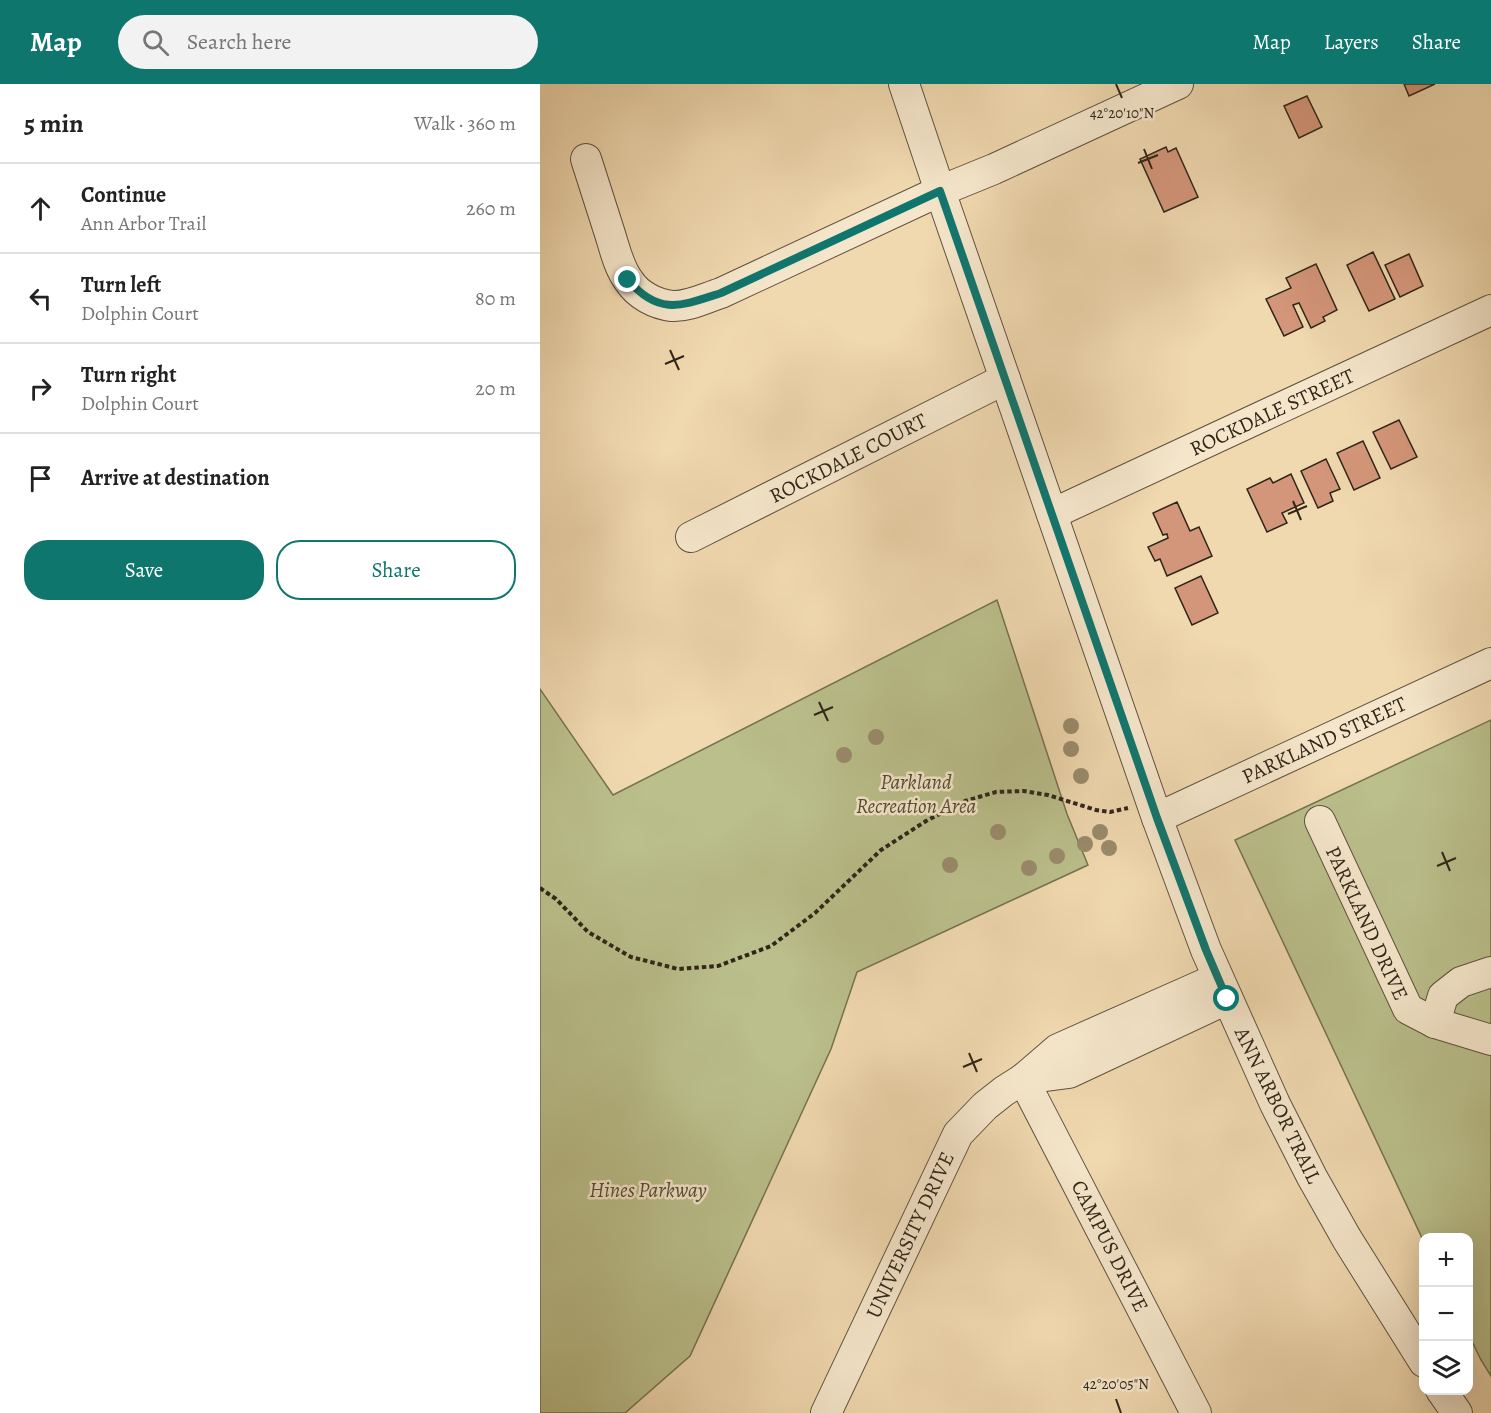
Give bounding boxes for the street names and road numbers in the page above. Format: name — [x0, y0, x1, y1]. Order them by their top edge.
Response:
street label: ROCKDALE STREET — [1185, 361, 1359, 462]
street label: ROCKDALE COURT — [765, 406, 932, 510]
street label: PARKLAND STREET — [1237, 689, 1411, 790]
street label: PARKLAND DRIVE — [1319, 841, 1415, 1005]
street label: ANN ARBOR TRAIL — [1228, 1021, 1328, 1188]
street label: UNIVERSITY DRIVE — [859, 1147, 961, 1323]
street label: CAMPUS DRIVE — [1065, 1175, 1155, 1317]

